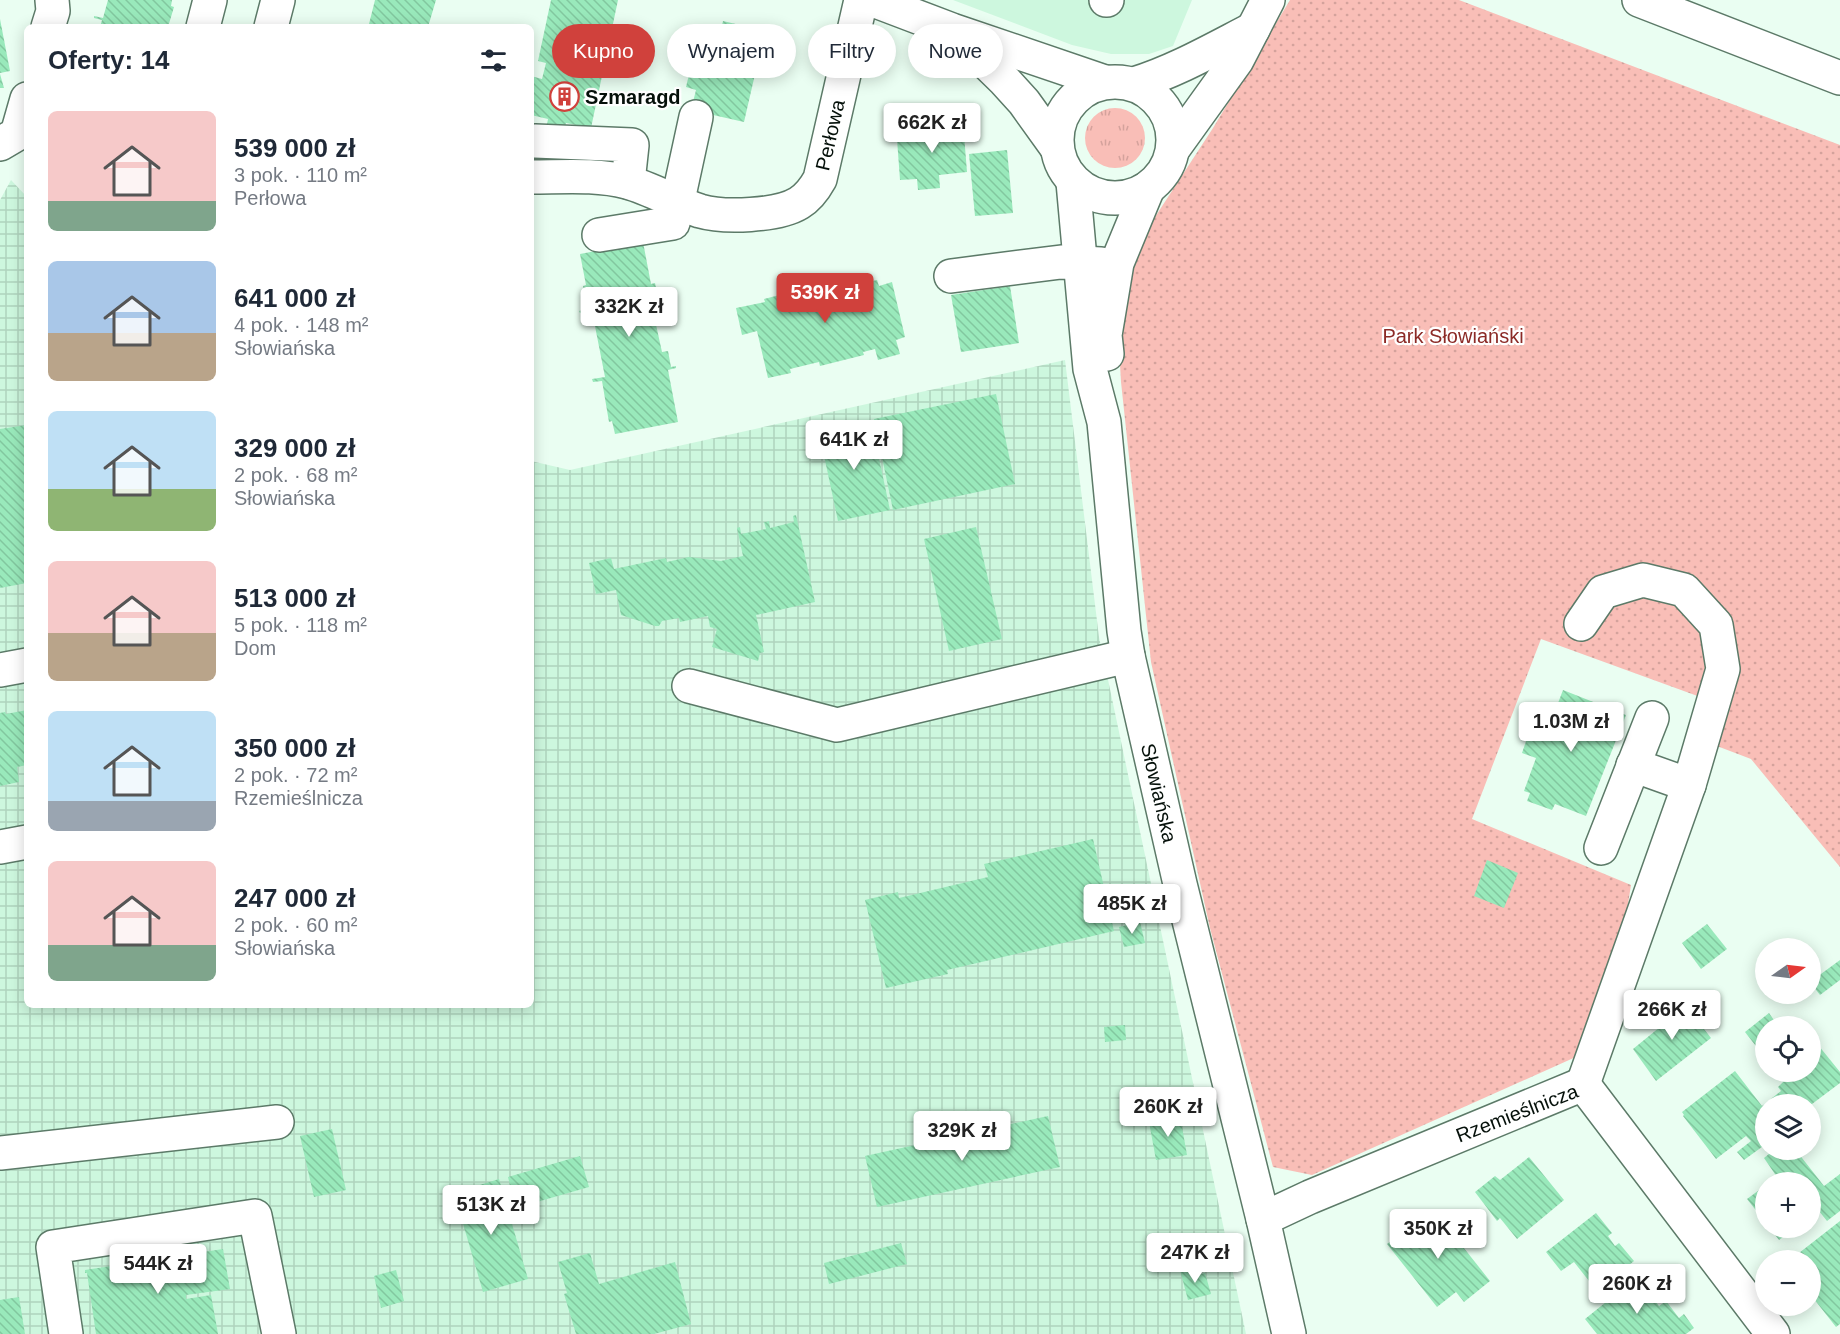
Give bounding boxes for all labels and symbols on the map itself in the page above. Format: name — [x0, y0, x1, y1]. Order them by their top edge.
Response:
building icon: Szmaragd — [548, 81, 580, 113]
place label: Szmaragd — [585, 86, 681, 108]
street label: Perłowa — [811, 96, 849, 173]
pin: 662K zł — [877, 103, 987, 154]
pin: 539K zł — [770, 273, 880, 324]
pin: 332K zł — [574, 287, 684, 338]
park label: Park Słowiański — [1382, 325, 1524, 347]
pin: 641K zł — [799, 420, 909, 471]
pin: 1.03M zł — [1509, 702, 1633, 753]
street label: Słowiańska — [1137, 741, 1181, 846]
pin: 485K zł — [1077, 884, 1187, 935]
north arrow — [1755, 938, 1821, 1004]
pin: 266K zł — [1617, 990, 1727, 1041]
street label: Rzemieślnicza — [1453, 1079, 1582, 1146]
pin: 260K zł — [1113, 1087, 1223, 1138]
pin: 329K zł — [907, 1111, 1017, 1162]
pin: 513K zł — [436, 1185, 546, 1236]
pin: 350K zł — [1383, 1209, 1493, 1260]
pin: 247K zł — [1140, 1233, 1250, 1284]
pin: 544K zł — [103, 1244, 213, 1295]
pin: 260K zł — [1582, 1264, 1692, 1315]

